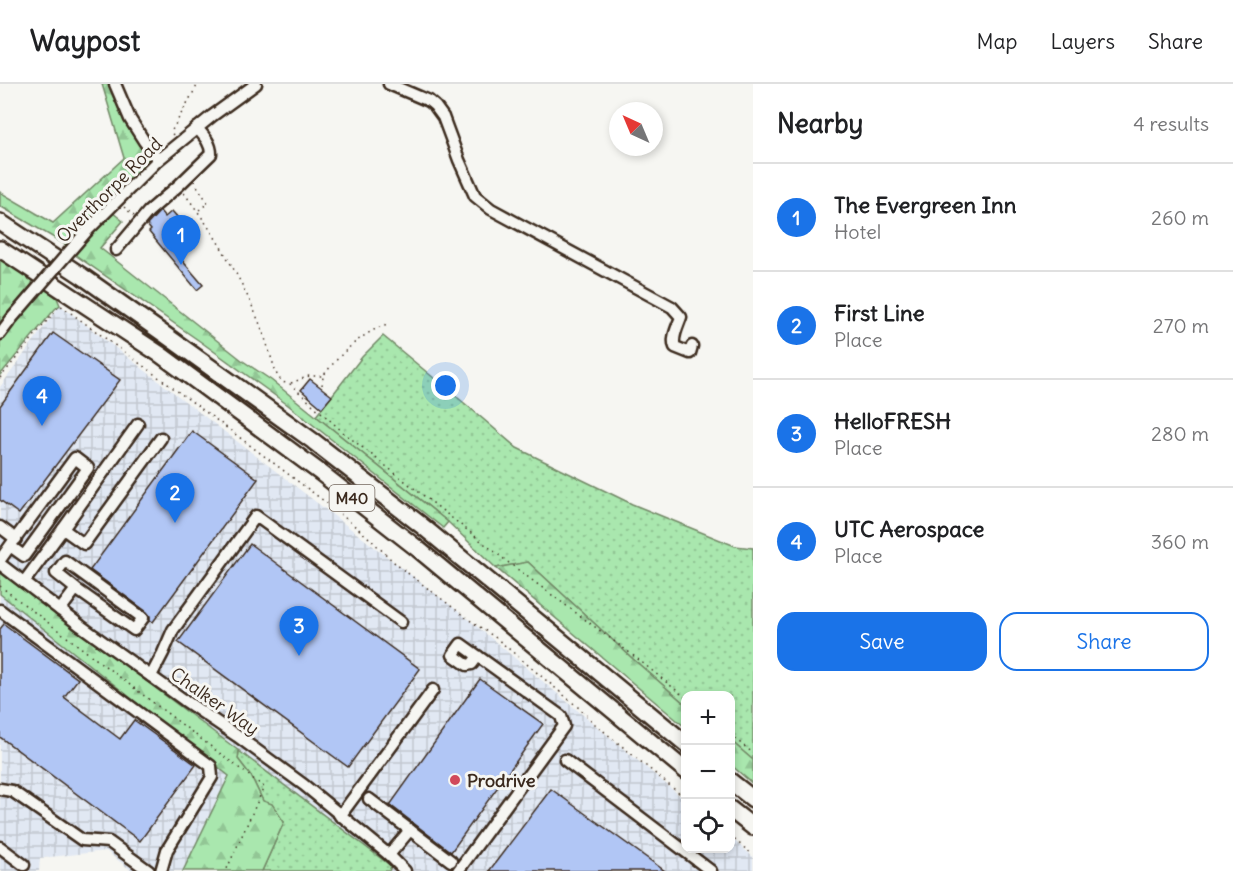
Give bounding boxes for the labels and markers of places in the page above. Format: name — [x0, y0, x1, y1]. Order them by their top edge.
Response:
pin: 1 — [162, 216, 201, 265]
pin: 4 — [22, 376, 62, 426]
pin: 2 — [156, 474, 195, 523]
pin: 3 — [280, 606, 318, 656]
place label: Prodrive — [467, 769, 536, 792]
marker: Prodrive — [448, 773, 462, 787]

